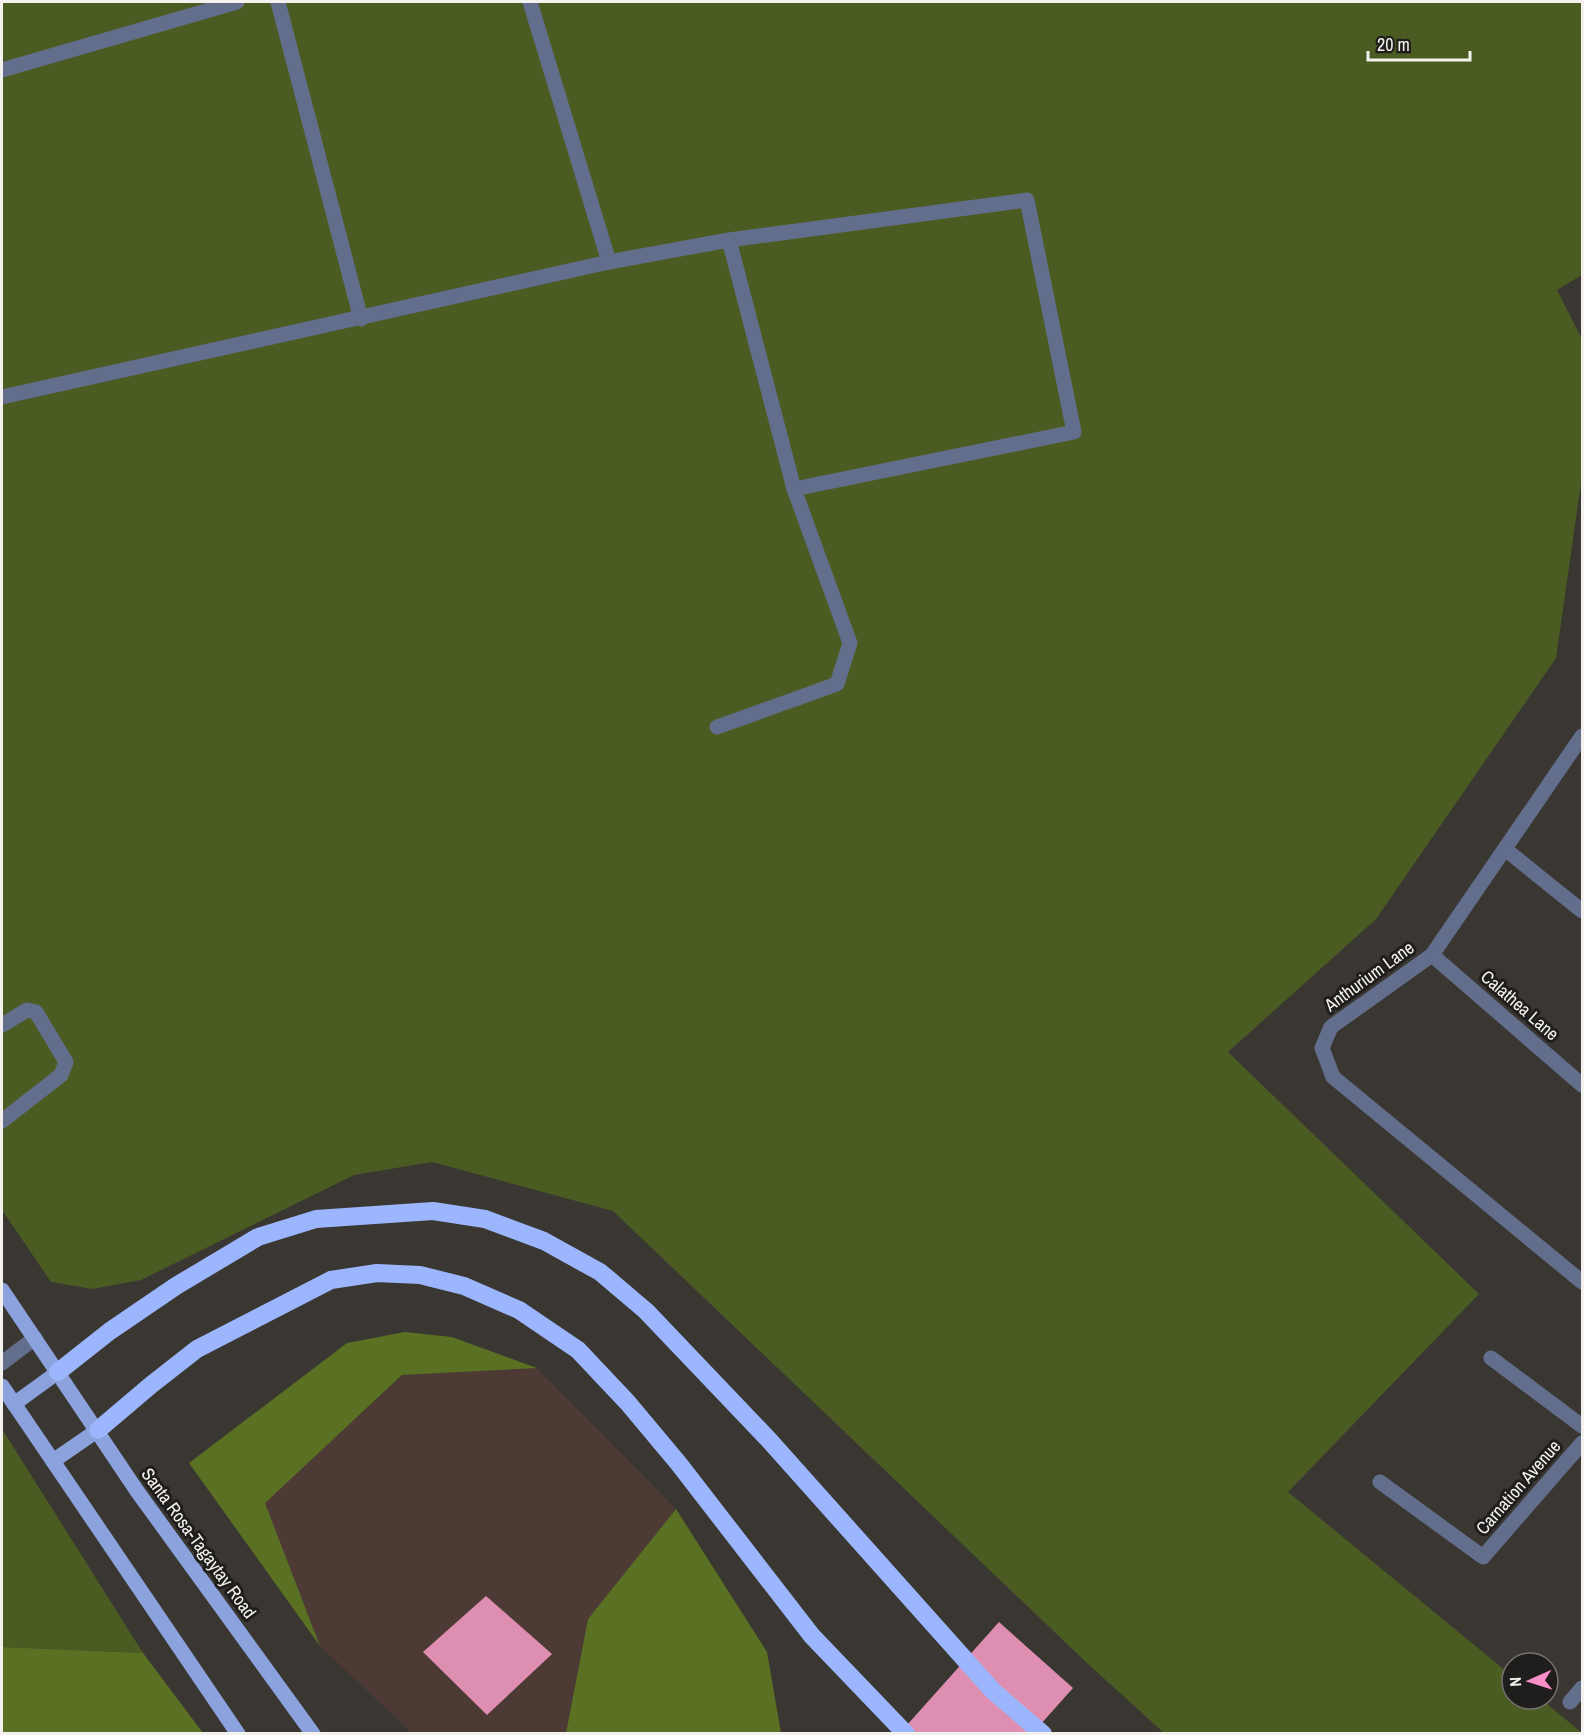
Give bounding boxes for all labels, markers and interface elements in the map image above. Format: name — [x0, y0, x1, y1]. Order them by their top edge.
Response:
scale bar — [1368, 24, 1470, 62]
text: 20 m — [1377, 32, 1410, 57]
street label: Anthurium Lane — [1318, 935, 1419, 1018]
street label: Calathea Lane — [1476, 964, 1564, 1046]
street label: Carnation Avenue — [1470, 1434, 1566, 1540]
street label: Santa Rosa-Tagaytay Road — [136, 1463, 262, 1623]
north arrow — [1500, 1651, 1560, 1711]
text: N — [1504, 1676, 1526, 1687]

